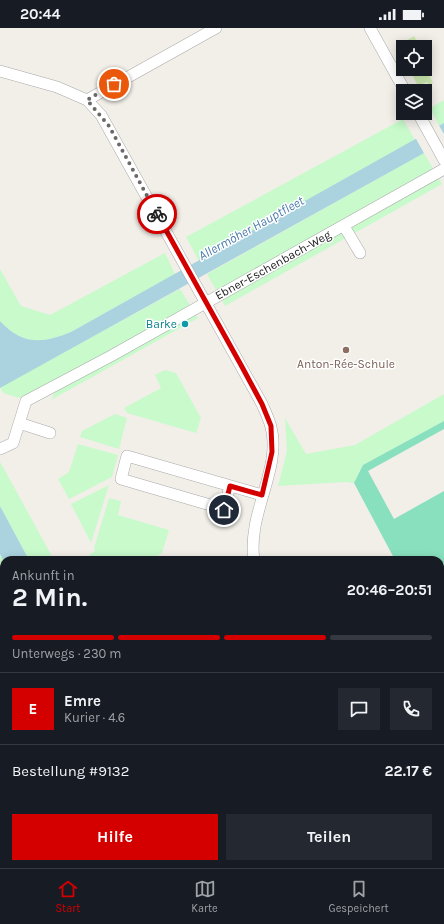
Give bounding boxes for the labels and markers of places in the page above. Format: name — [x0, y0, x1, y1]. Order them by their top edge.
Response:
pin — [97, 67, 131, 101]
place label: Barke — [146, 317, 177, 331]
marker: Barke — [180, 319, 190, 329]
marker: Anton-Rée-Schule — [341, 345, 351, 355]
place label: Anton-Rée-Schule — [297, 357, 395, 371]
pin — [207, 493, 241, 527]

